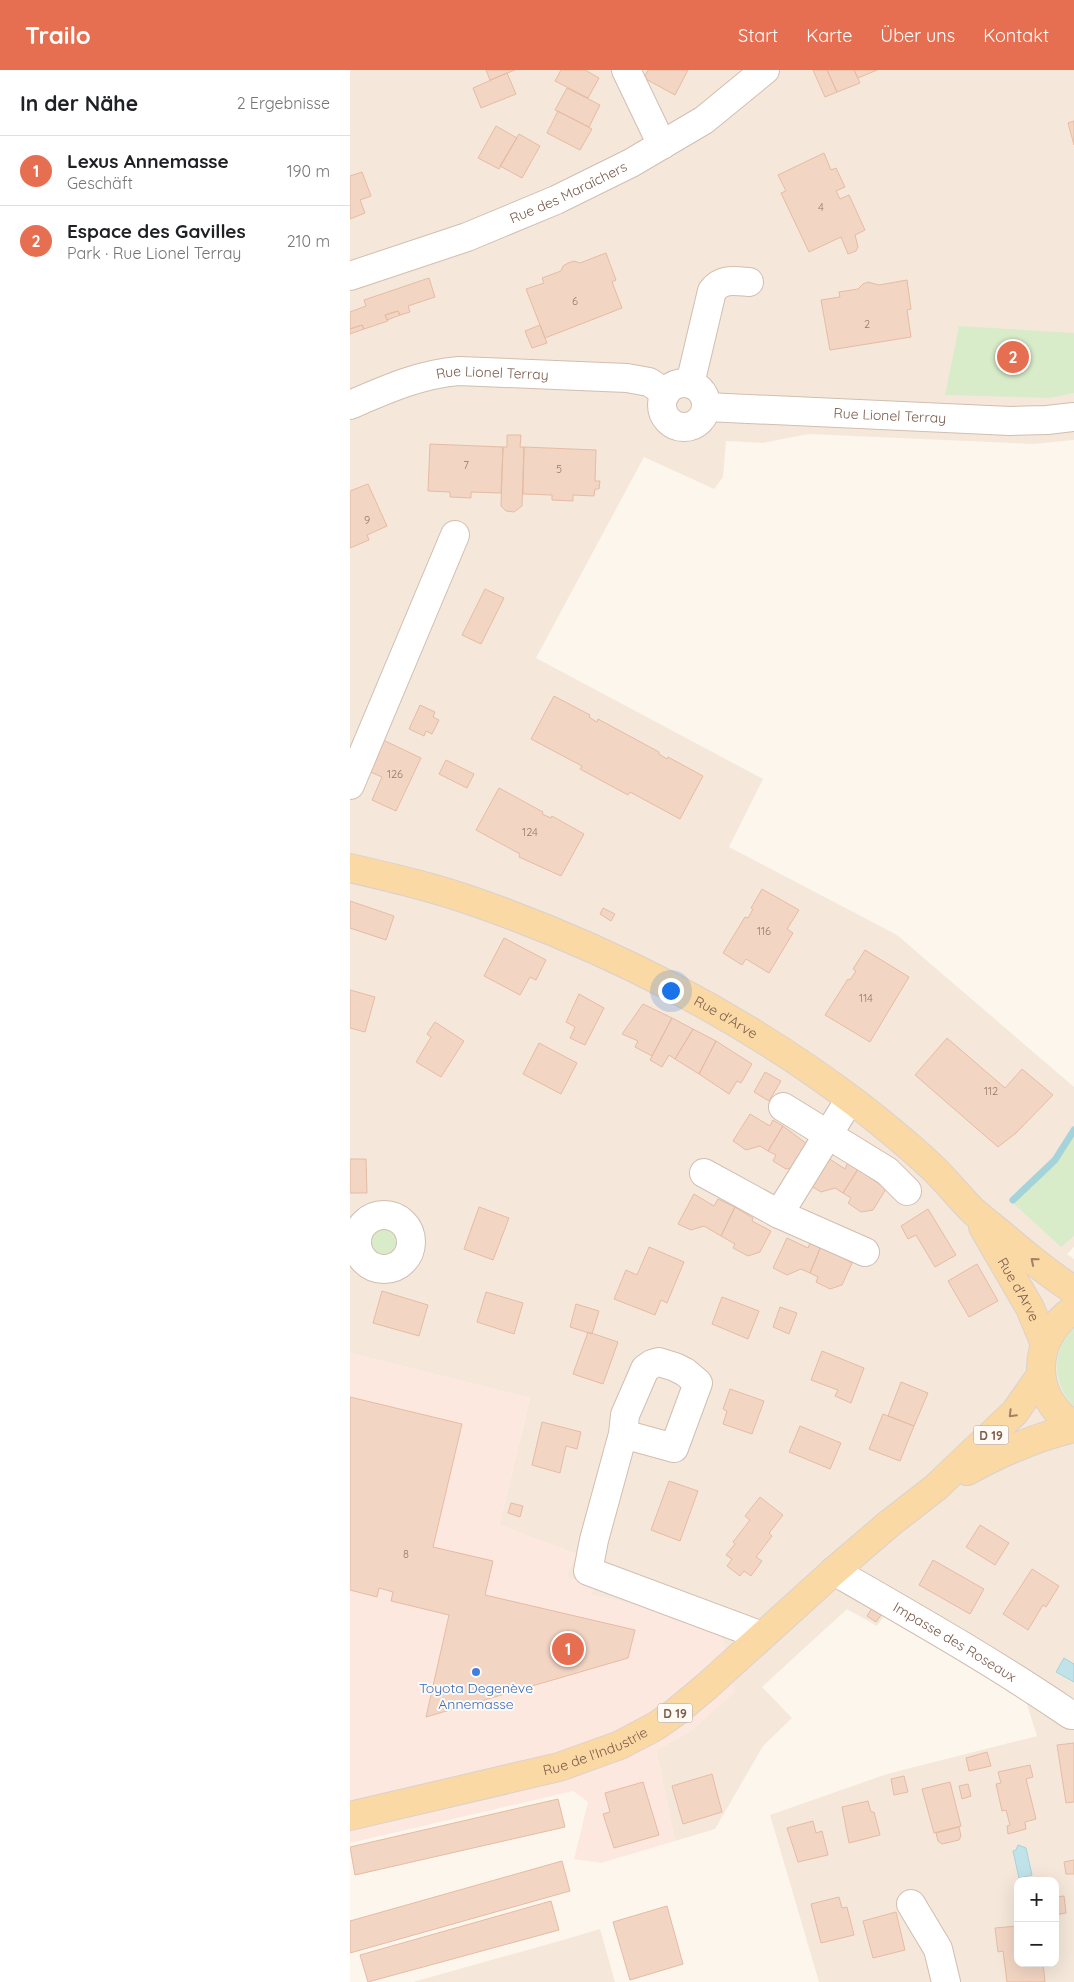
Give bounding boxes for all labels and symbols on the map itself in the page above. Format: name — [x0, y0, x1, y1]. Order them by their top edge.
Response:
street label: Rue des Maraîchers — [507, 157, 630, 227]
house number: 4 — [818, 200, 824, 214]
house number: 6 — [572, 294, 578, 308]
house number: 2 — [864, 317, 870, 331]
pin: 2 — [997, 338, 1029, 376]
street label: Rue Lionel Terray — [435, 362, 549, 384]
street label: Rue Lionel Terray — [833, 404, 947, 427]
house number: 7 — [463, 458, 469, 472]
house number: 5 — [556, 462, 562, 476]
house number: 9 — [364, 513, 370, 527]
house number: 126 — [387, 767, 403, 781]
house number: 124 — [522, 825, 538, 839]
house number: 116 — [757, 924, 771, 938]
your location — [658, 978, 684, 1004]
house number: 114 — [859, 991, 873, 1005]
street label: Rue d'Arve — [691, 992, 761, 1043]
house number: 112 — [984, 1084, 998, 1098]
street label: Rue d'Arve — [994, 1254, 1044, 1324]
one-way arrow — [1031, 1258, 1040, 1267]
one-way arrow — [1009, 1409, 1018, 1418]
road number: D 19 — [974, 1426, 1008, 1444]
house number: 8 — [403, 1547, 409, 1561]
street label: Impasse des Roseaux — [890, 1598, 1020, 1686]
pin: 1 — [552, 1630, 584, 1668]
marker: Toyota Degenève Annemasse — [470, 1666, 482, 1678]
place label: Toyota Degenève Annemasse — [419, 1679, 533, 1713]
road number: D 19 — [658, 1704, 692, 1722]
street label: Rue de l'Industrie — [541, 1723, 651, 1779]

